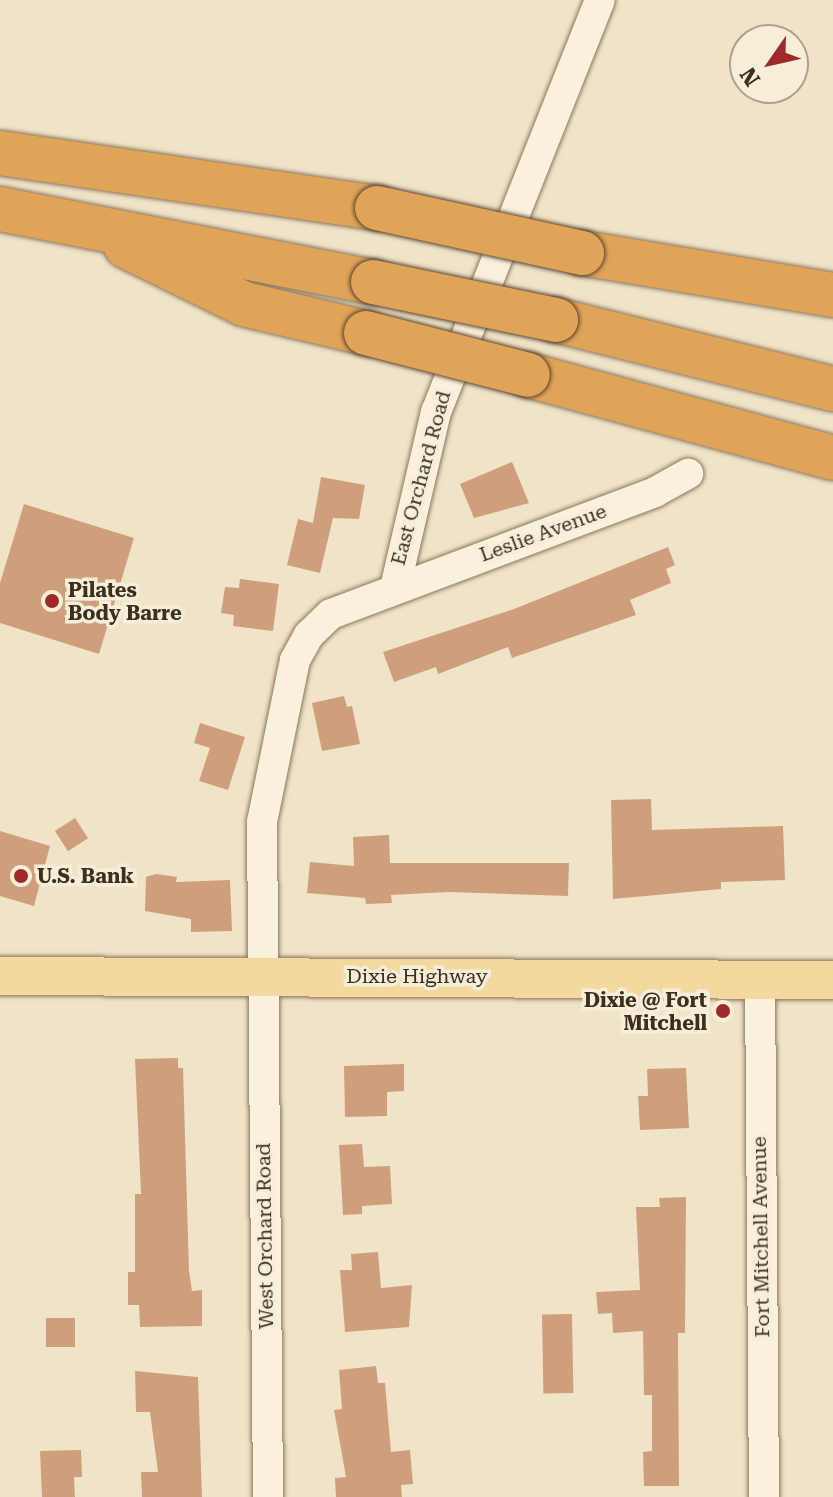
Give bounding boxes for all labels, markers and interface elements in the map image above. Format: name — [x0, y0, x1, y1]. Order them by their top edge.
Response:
north arrow — [729, 24, 809, 104]
text: N — [735, 63, 765, 91]
street label: East Orchard Road — [386, 388, 456, 568]
street label: Leslie Avenue — [476, 499, 610, 567]
place label: Pilates Body Barre — [68, 578, 182, 625]
marker: Pilates Body Barre — [43, 592, 61, 610]
place label: U.S. Bank — [37, 864, 134, 888]
marker: U.S. Bank — [12, 867, 30, 885]
street label: Dixie Highway — [346, 964, 488, 988]
place label: Dixie @ Fort Mitchell — [584, 988, 707, 1035]
marker: Dixie @ Fort Mitchell — [714, 1002, 732, 1020]
street label: Fort Mitchell Avenue — [747, 1136, 775, 1338]
street label: West Orchard Road — [251, 1143, 279, 1329]

